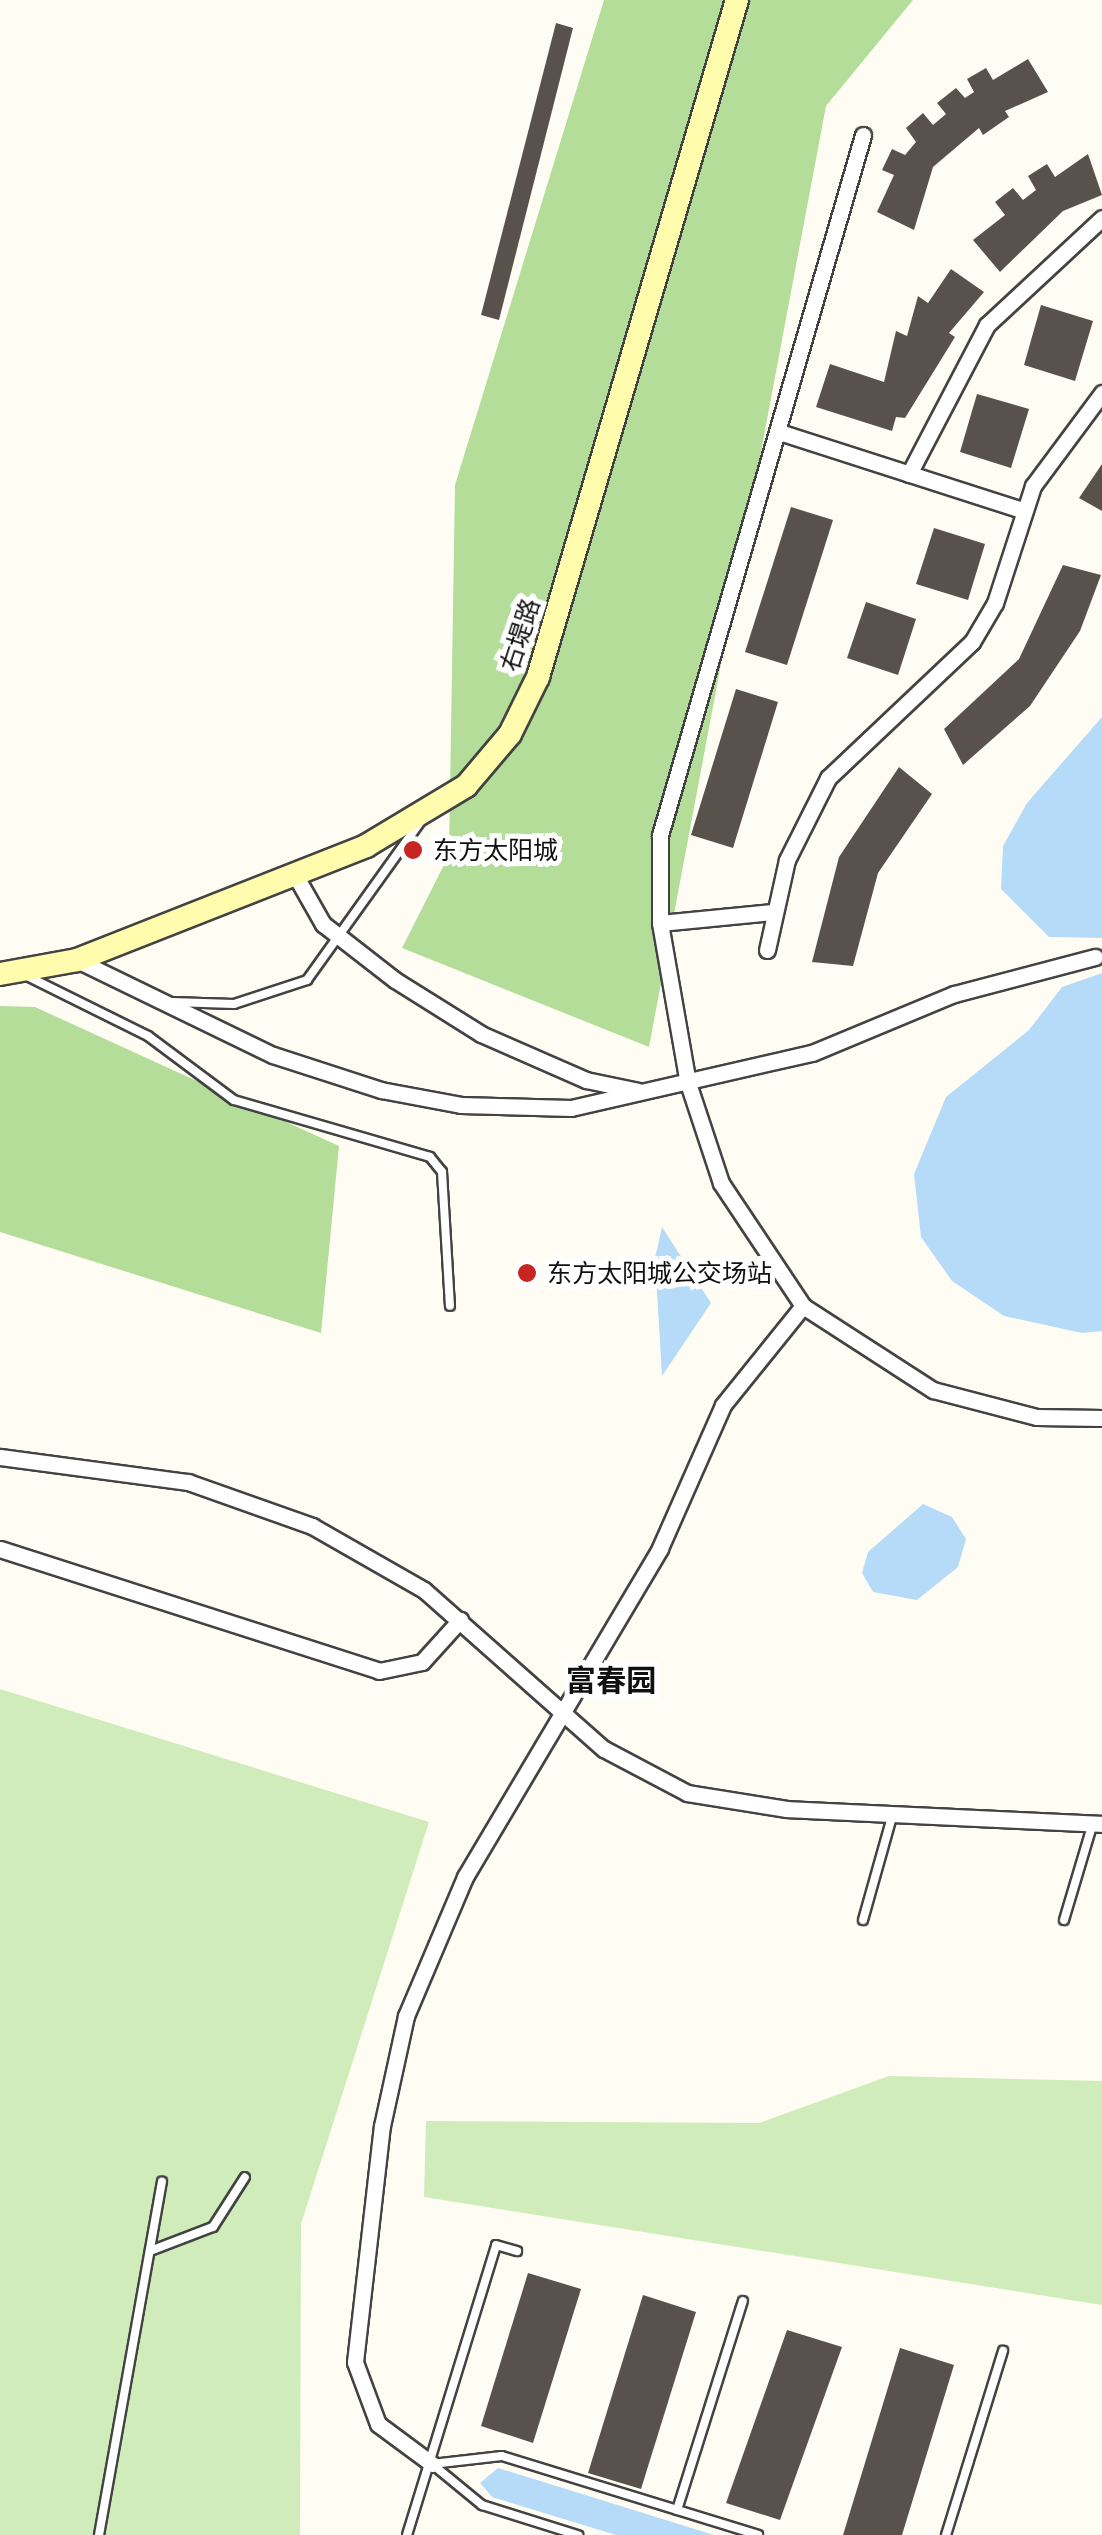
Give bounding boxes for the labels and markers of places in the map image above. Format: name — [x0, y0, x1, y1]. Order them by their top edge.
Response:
place label: 东方太阳城 — [433, 835, 558, 865]
marker: 东方太阳城 — [402, 839, 424, 861]
place label: 东方太阳城公交场站 — [547, 1258, 772, 1288]
marker: 东方太阳城公交场站 — [516, 1262, 538, 1284]

